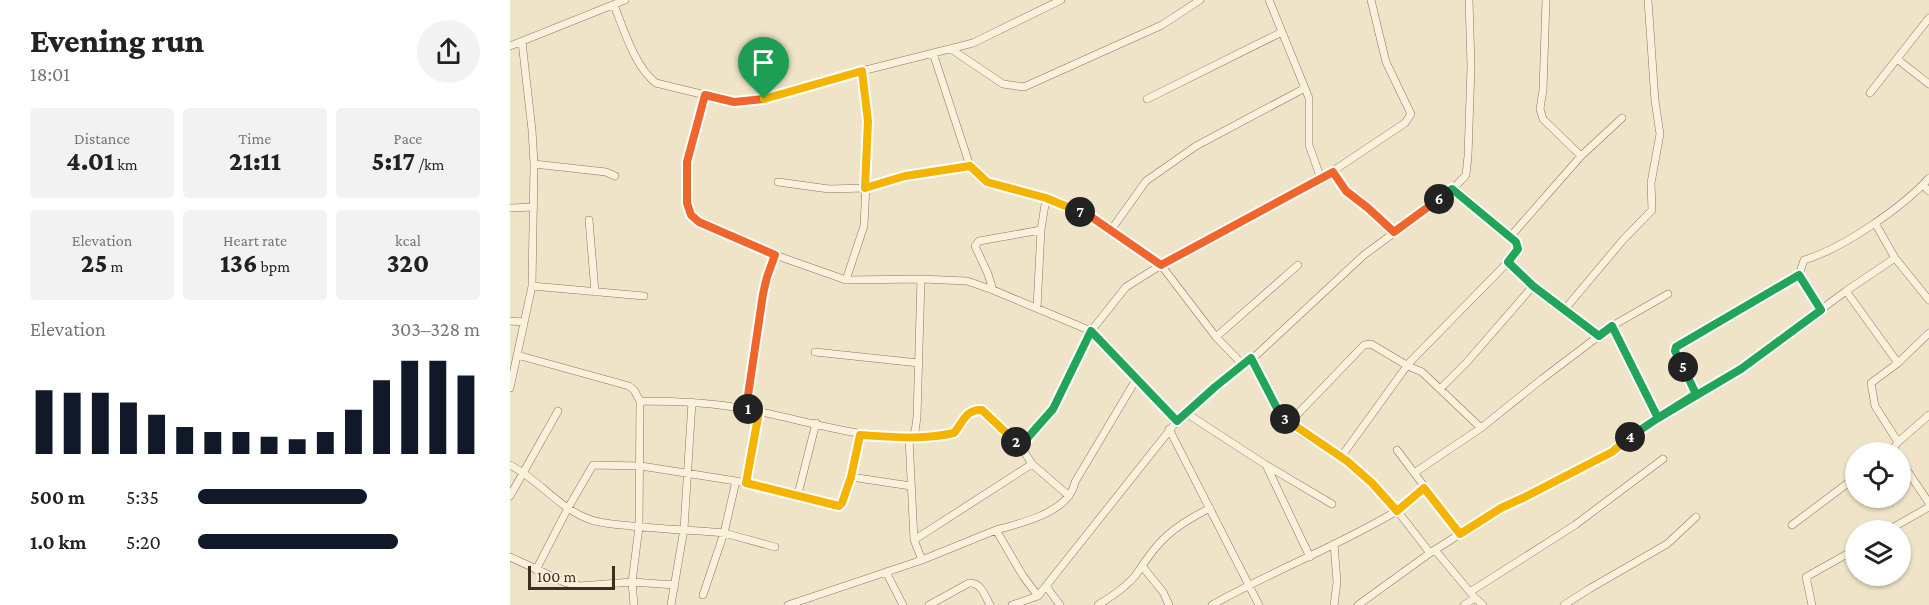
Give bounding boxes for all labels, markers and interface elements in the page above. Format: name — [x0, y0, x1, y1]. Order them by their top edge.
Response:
button: share — [417, 20, 480, 83]
text: Evening run — [30, 22, 204, 59]
pin — [738, 37, 789, 99]
icon: arrive — [747, 46, 780, 79]
text: 18:01 — [30, 63, 70, 85]
text: Distance — [74, 130, 130, 147]
text: Time — [239, 130, 271, 147]
text: Pace — [394, 130, 422, 147]
text: 4.01 — [66, 147, 114, 176]
text: 21:11 — [229, 147, 281, 176]
text: 5:17 — [372, 147, 415, 176]
text: km — [114, 156, 138, 173]
text: /km — [415, 156, 444, 173]
pin: 6 — [1424, 184, 1454, 214]
text: 6 — [1435, 190, 1443, 207]
pin: 7 — [1065, 197, 1095, 227]
text: 7 — [1076, 203, 1084, 220]
text: Elevation — [72, 232, 132, 249]
text: Heart rate — [223, 232, 287, 249]
text: kcal — [395, 232, 421, 249]
text: 25 — [81, 249, 107, 278]
text: 136 — [220, 249, 258, 278]
text: 320 — [387, 249, 429, 278]
text: m — [107, 258, 123, 275]
text: bpm — [258, 258, 290, 275]
text: Elevation — [30, 318, 106, 340]
text: 303–328 m — [391, 318, 480, 340]
pin: 5 — [1668, 352, 1698, 382]
text: 5 — [1679, 358, 1687, 375]
pin: 1 — [733, 394, 763, 424]
text: 1 — [745, 400, 751, 417]
pin: 3 — [1270, 404, 1300, 434]
text: 3 — [1281, 410, 1289, 427]
pin: 4 — [1615, 422, 1645, 452]
pin: 2 — [1001, 427, 1031, 457]
text: 4 — [1626, 428, 1634, 445]
text: 2 — [1012, 433, 1020, 450]
map controls — [1845, 442, 1911, 586]
button: locate — [1845, 442, 1911, 508]
text: 500 m — [30, 486, 85, 508]
text: 5:35 — [126, 486, 159, 508]
button: layers — [1845, 520, 1911, 586]
text: 1.0 km — [30, 531, 86, 553]
text: 5:20 — [126, 531, 161, 553]
scale bar — [528, 563, 615, 590]
text: 100 m — [537, 568, 576, 585]

